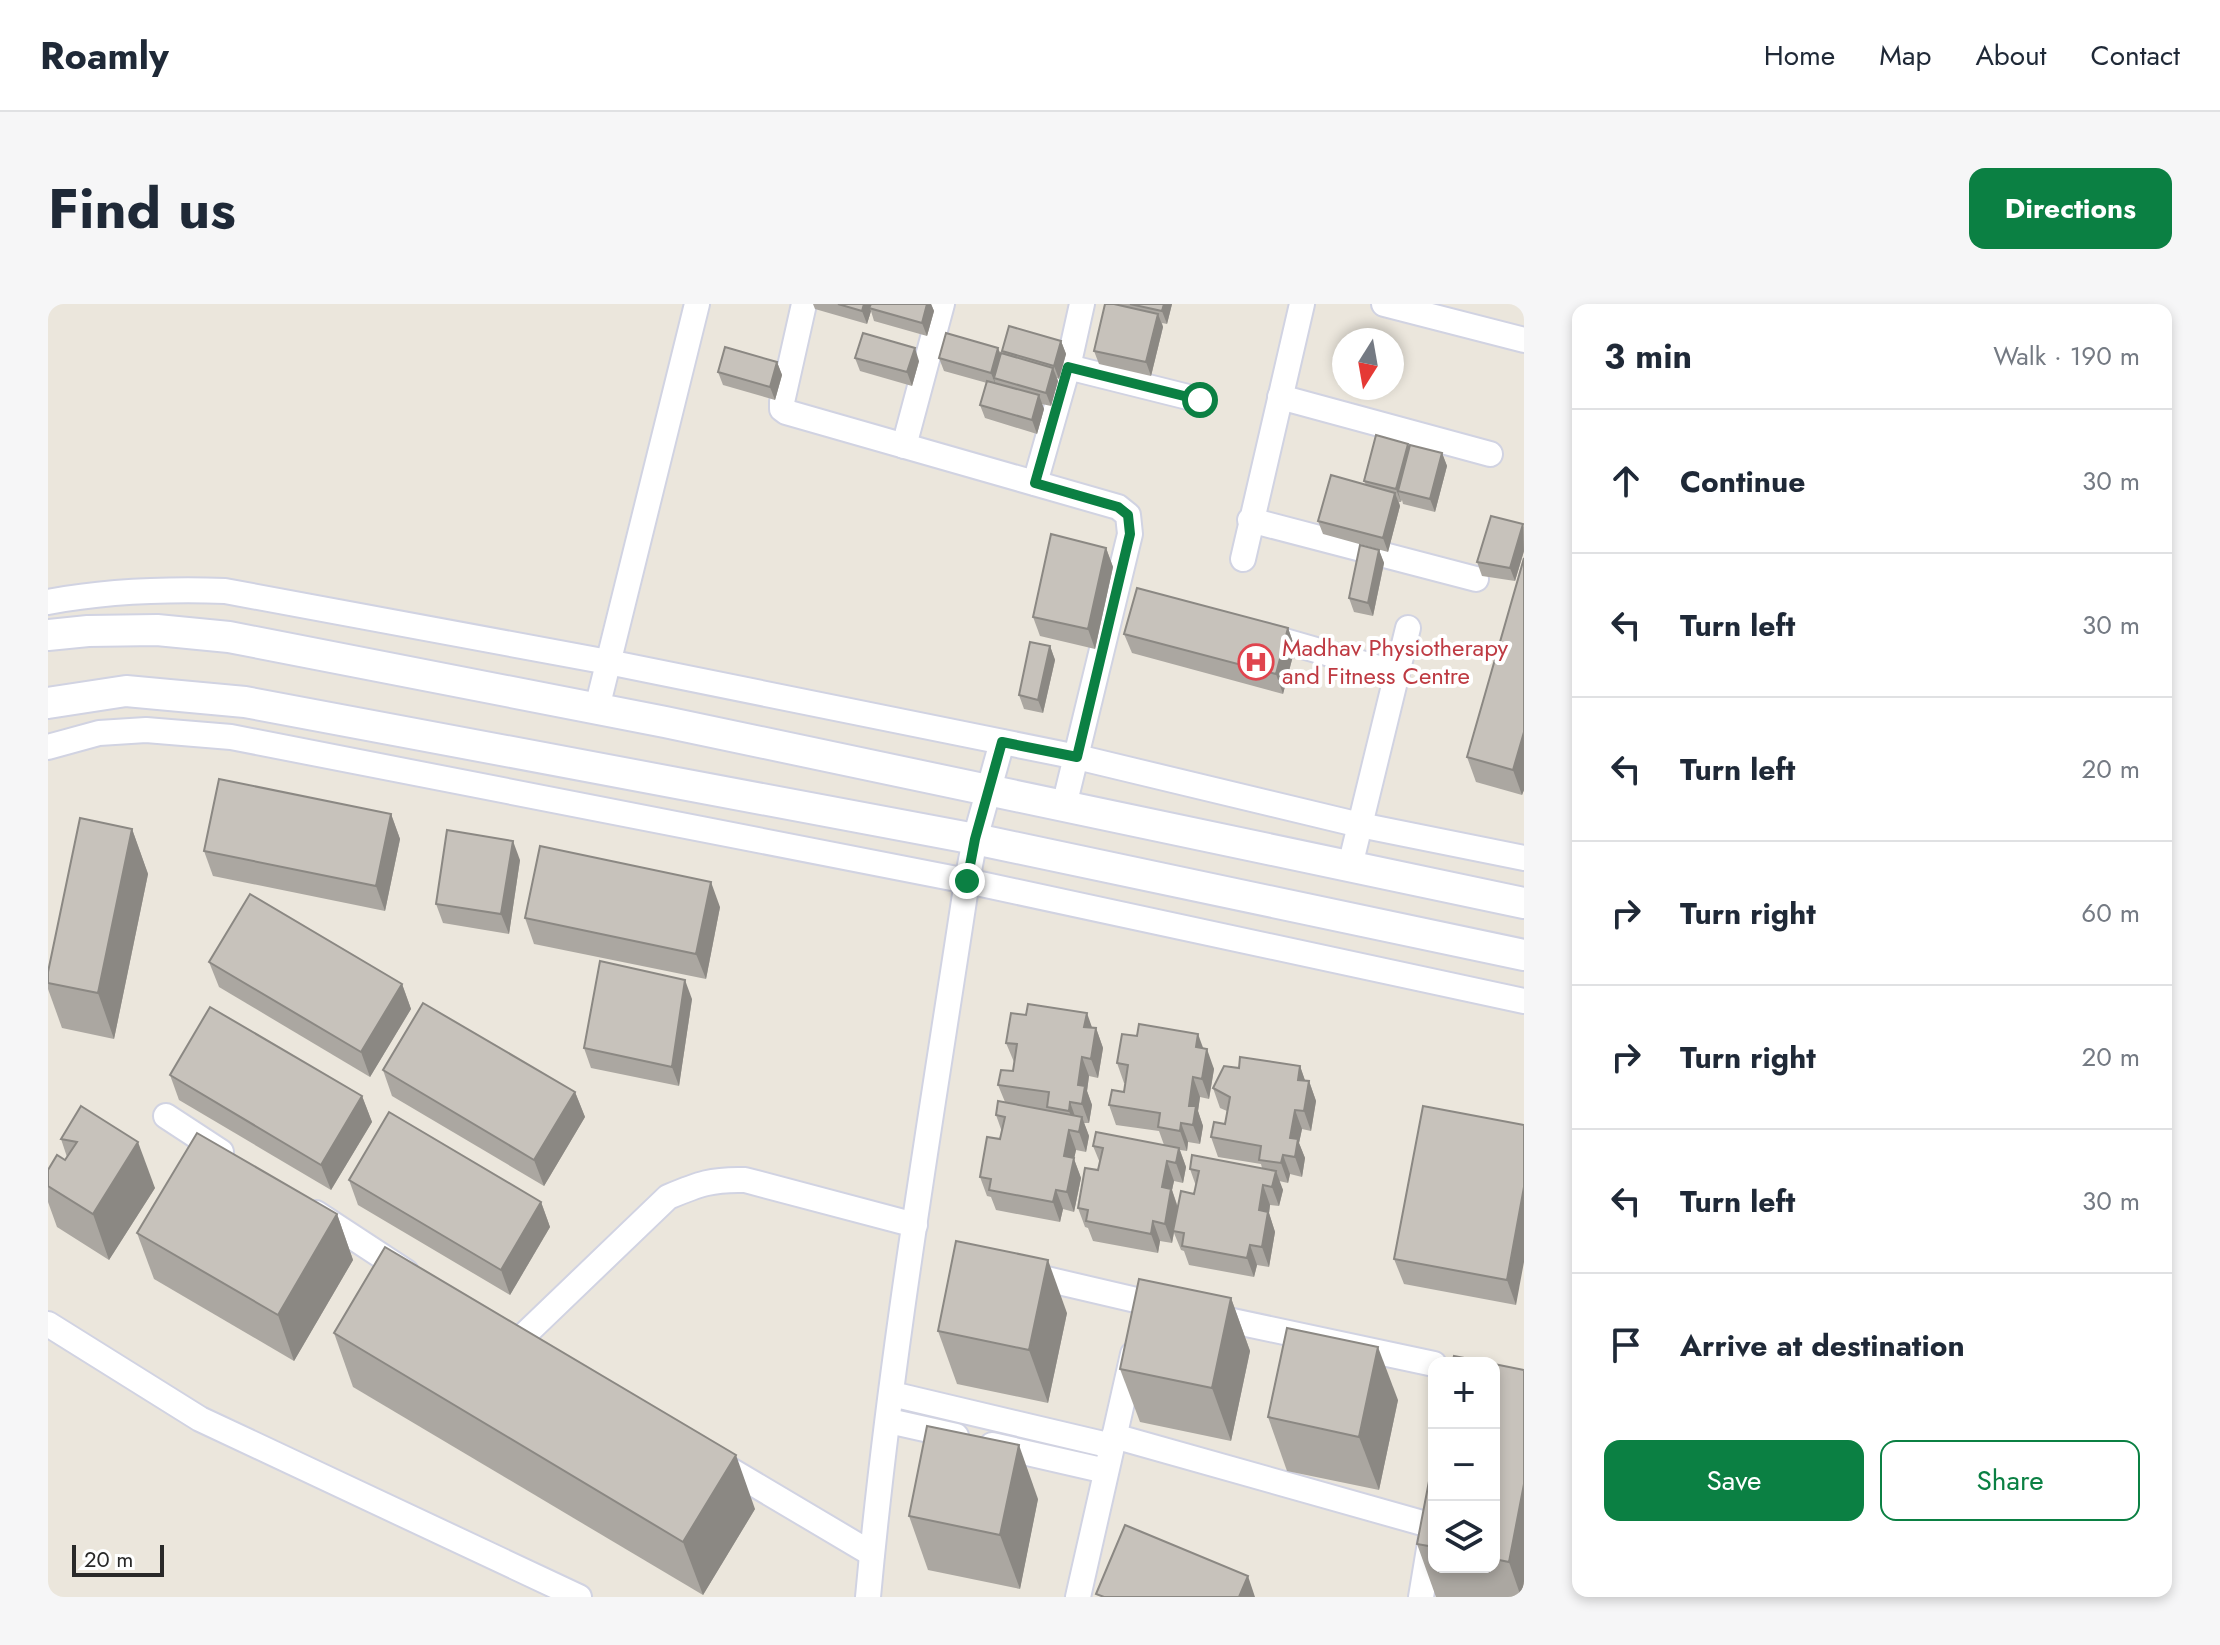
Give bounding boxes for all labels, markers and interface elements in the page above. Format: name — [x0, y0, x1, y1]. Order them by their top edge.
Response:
text: Roamly — [40, 28, 169, 83]
text: Home — [1764, 35, 1835, 76]
text: Map — [1879, 35, 1931, 76]
text: About — [1975, 35, 2047, 76]
text: Contact — [2091, 35, 2180, 76]
text: Find us — [48, 168, 236, 249]
button: Directions — [1969, 168, 2172, 249]
north arrow — [1332, 328, 1404, 400]
text: 3 min — [1604, 332, 1692, 381]
text: Walk · 190 m — [1993, 337, 2140, 375]
route start — [1182, 382, 1218, 418]
icon: ahead — [1604, 459, 1648, 503]
text: Continue — [1680, 460, 1806, 503]
text: 30 m — [2082, 462, 2140, 500]
icon: left — [1604, 603, 1648, 647]
text: Turn left — [1680, 604, 1795, 647]
text: 30 m — [2082, 606, 2140, 644]
place label: Madhav Physiotherapy and Fitness Centre — [1282, 630, 1508, 693]
hospital icon: Madhav Physiotherapy and Fitness Centre — [1237, 643, 1275, 681]
icon: left — [1604, 747, 1648, 791]
text: Turn left — [1680, 748, 1795, 791]
text: 20 m — [2082, 750, 2140, 788]
route end — [949, 863, 985, 899]
icon: right — [1604, 891, 1648, 935]
text: Turn right — [1680, 892, 1816, 935]
text: 60 m — [2081, 894, 2140, 932]
icon: right — [1604, 1035, 1648, 1079]
text: Turn right — [1680, 1036, 1816, 1079]
text: 20 m — [2082, 1038, 2140, 1076]
icon: left — [1604, 1179, 1648, 1223]
text: Turn left — [1680, 1180, 1795, 1223]
text: 30 m — [2082, 1182, 2140, 1220]
icon: arrive — [1604, 1323, 1648, 1367]
text: Arrive at destination — [1680, 1324, 1965, 1367]
map controls — [1428, 1357, 1500, 1573]
button: + — [1428, 1357, 1500, 1429]
button: − — [1428, 1429, 1500, 1501]
button: Save — [1604, 1440, 1864, 1521]
button: Share — [1880, 1440, 2140, 1521]
button: layers — [1428, 1501, 1500, 1573]
scale bar — [72, 1541, 164, 1577]
text: 20 m — [84, 1543, 133, 1575]

